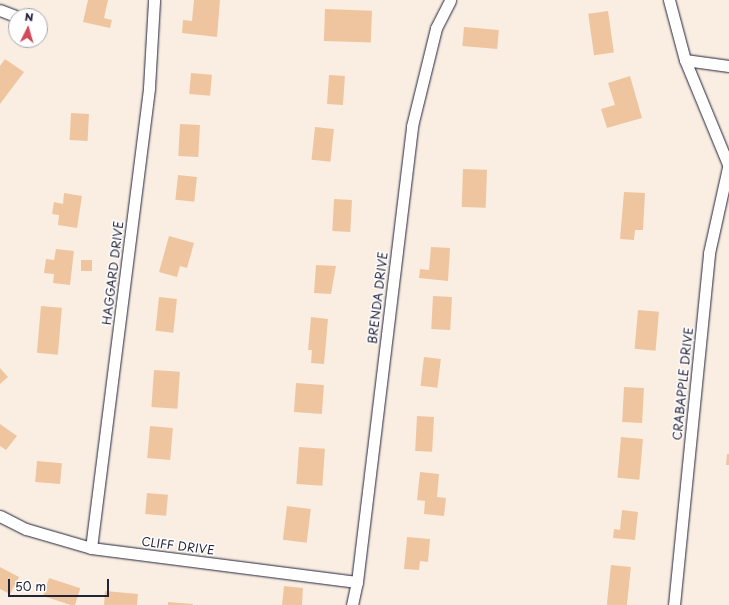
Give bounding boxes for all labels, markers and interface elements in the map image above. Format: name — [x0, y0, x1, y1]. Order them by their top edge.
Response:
north arrow — [8, 8, 48, 48]
text: N — [24, 8, 34, 25]
street label: HAGGARD DRIVE — [99, 220, 127, 326]
street label: BRENDA DRIVE — [365, 251, 391, 345]
street label: CRABAPPLE DRIVE — [670, 327, 696, 441]
street label: CLIFF DRIVE — [141, 534, 215, 558]
scale bar — [10, 571, 111, 597]
text: 50 m — [15, 577, 46, 595]

